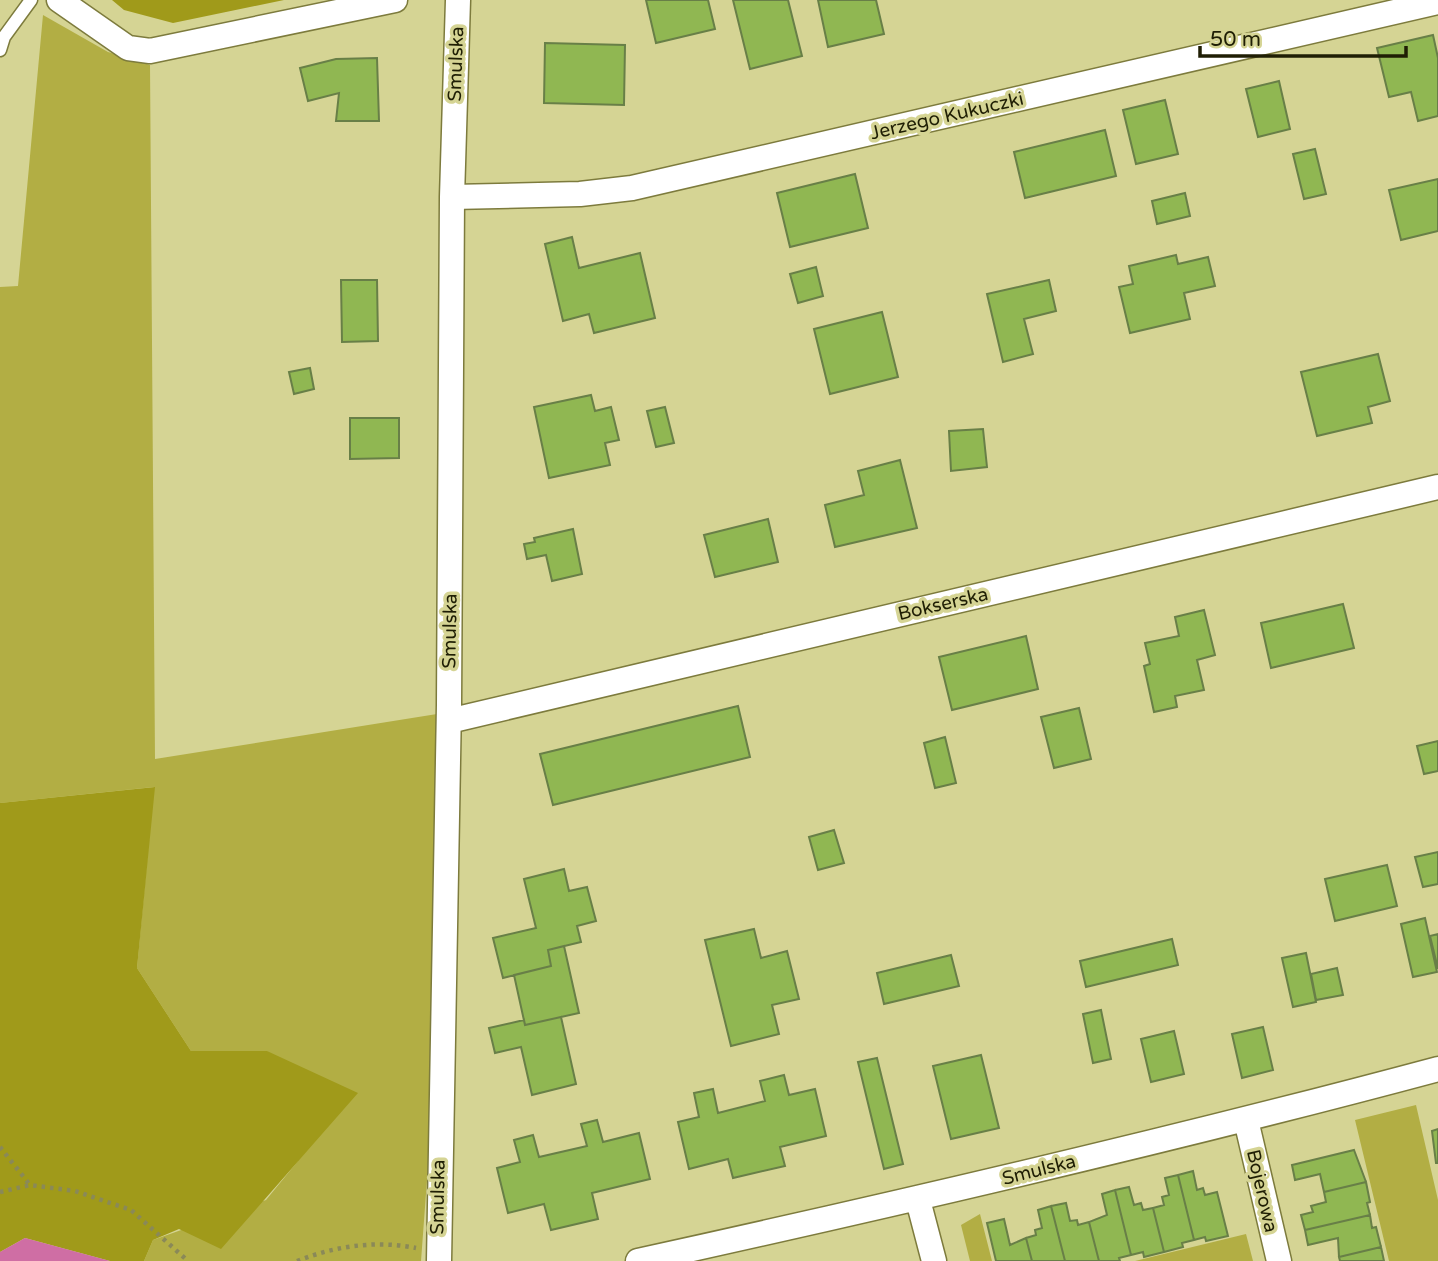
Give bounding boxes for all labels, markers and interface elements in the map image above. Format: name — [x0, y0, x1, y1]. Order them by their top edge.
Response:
scale bar — [1200, 14, 1406, 58]
street label: Smulska — [444, 26, 468, 102]
text: 50 m — [1210, 27, 1261, 52]
street label: Jerzego Kukuczki — [868, 88, 1026, 144]
street label: Bokserska — [896, 583, 990, 625]
street label: Smulska — [438, 593, 462, 669]
street label: Bojerowa — [1242, 1147, 1282, 1235]
street label: Smulska — [1000, 1150, 1078, 1190]
street label: Smulska — [426, 1159, 450, 1235]

